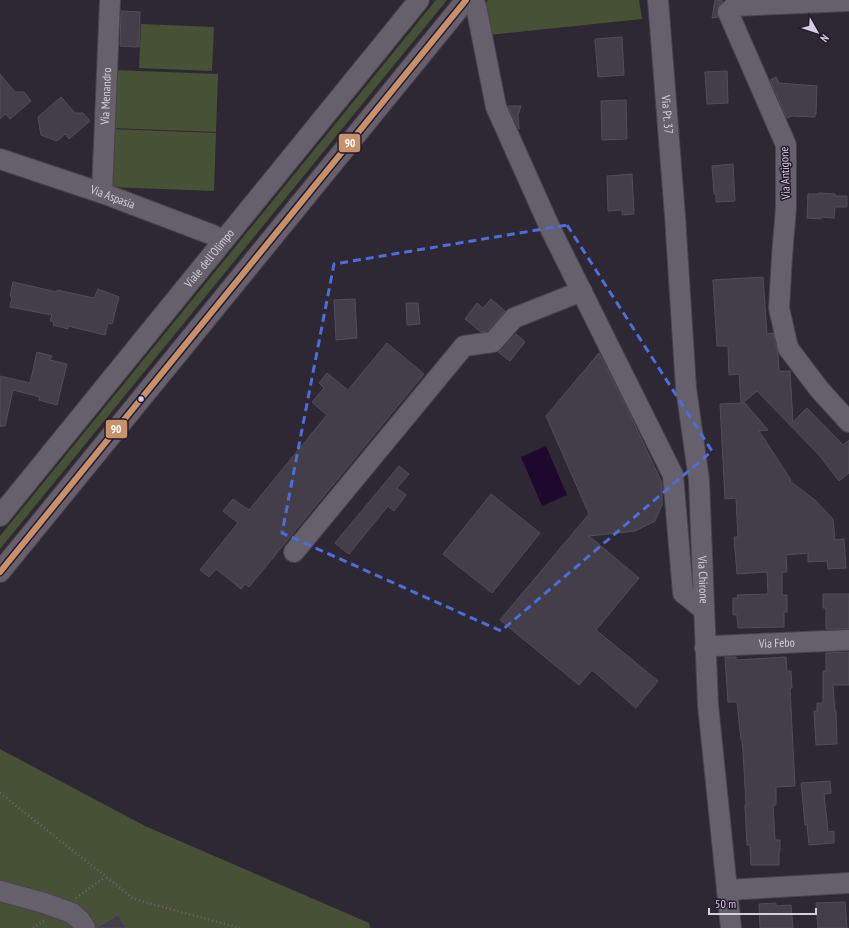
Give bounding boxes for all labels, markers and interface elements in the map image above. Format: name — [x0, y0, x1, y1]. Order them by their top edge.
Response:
north arrow — [797, 12, 837, 52]
text: N — [817, 32, 832, 45]
street label: Via Menandro — [97, 67, 114, 126]
street label: Via Pt. 37 — [658, 94, 677, 135]
line badge: 90 — [338, 133, 361, 153]
text: 90 — [345, 136, 355, 150]
street label: Via Antigone — [776, 146, 793, 201]
street label: Via Aspasia — [88, 181, 137, 212]
street label: Viale dell'Olimpo — [180, 226, 237, 291]
unlabelled marker — [136, 394, 146, 404]
line badge: 90 — [105, 419, 128, 439]
text: 90 — [111, 422, 121, 436]
street label: Via Chirone — [695, 555, 712, 604]
street label: Via Febo — [757, 634, 795, 651]
scale bar — [709, 890, 816, 916]
text: 50 m — [715, 896, 736, 911]

